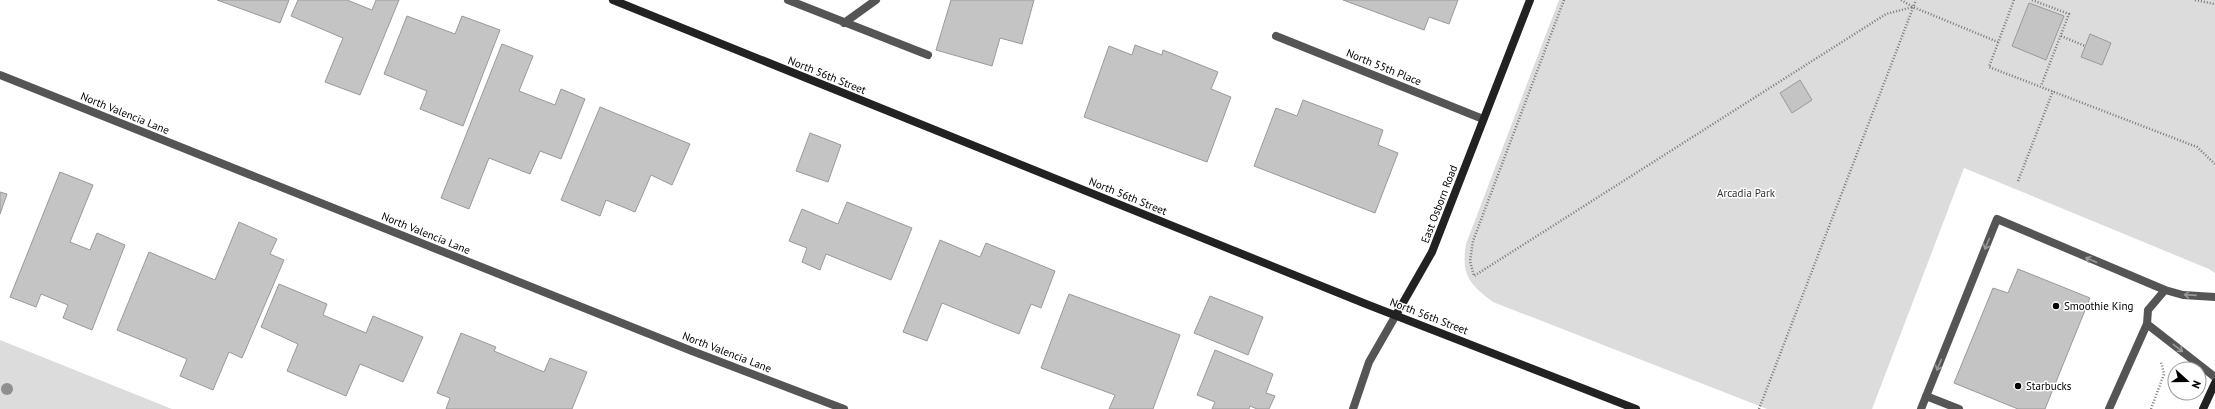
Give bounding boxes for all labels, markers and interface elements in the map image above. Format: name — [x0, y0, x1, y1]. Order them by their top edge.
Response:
street label: North 55th Place — [1344, 46, 1424, 89]
street label: North 56th Street — [786, 53, 868, 97]
street label: North Valencia Lane — [79, 89, 172, 137]
street label: East Osborn Road — [1418, 163, 1460, 245]
street label: North 56th Street — [1087, 174, 1169, 218]
park label: Arcadia Park — [1717, 186, 1776, 200]
street label: North Valencia Lane — [380, 209, 473, 257]
one-way arrow — [1982, 238, 1990, 250]
one-way arrow — [2086, 256, 2098, 263]
one-way arrow — [2184, 292, 2197, 299]
street label: North 56th Street — [1388, 295, 1470, 337]
place label: Smoothie King — [2064, 299, 2133, 313]
marker: Smoothie King — [2051, 301, 2061, 311]
street label: North Valencia Lane — [680, 329, 774, 376]
one-way arrow — [2172, 344, 2183, 352]
one-way arrow — [1934, 358, 1942, 370]
north arrow — [2167, 361, 2207, 401]
place label: Starbucks — [2026, 379, 2072, 393]
text: N — [2189, 379, 2204, 390]
marker: Starbucks — [2013, 381, 2023, 391]

